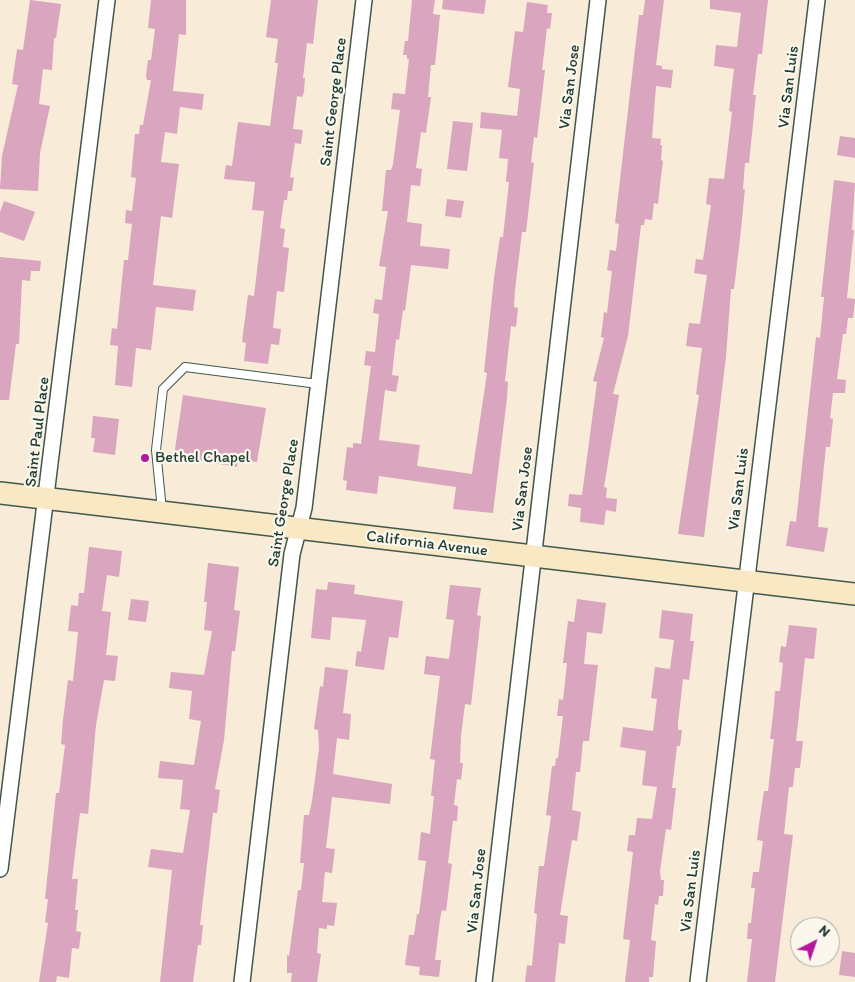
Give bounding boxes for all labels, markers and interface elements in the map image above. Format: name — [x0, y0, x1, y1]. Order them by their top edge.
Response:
street label: Saint George Place — [317, 37, 351, 167]
street label: Via San Jose — [555, 43, 585, 131]
street label: Via San Luis — [774, 45, 804, 129]
street label: Saint Paul Place — [22, 376, 54, 488]
street label: Saint George Place — [264, 438, 304, 568]
street label: Via San Jose — [508, 445, 538, 533]
street label: Via San Luis — [724, 447, 754, 531]
place label: Bethel Chapel — [155, 448, 250, 468]
marker: Bethel Chapel — [139, 452, 151, 464]
street label: California Avenue — [365, 527, 489, 561]
street label: Via San Jose — [463, 848, 491, 934]
street label: Via San Luis — [676, 849, 706, 933]
north arrow — [790, 917, 840, 967]
text: N — [815, 922, 834, 941]

